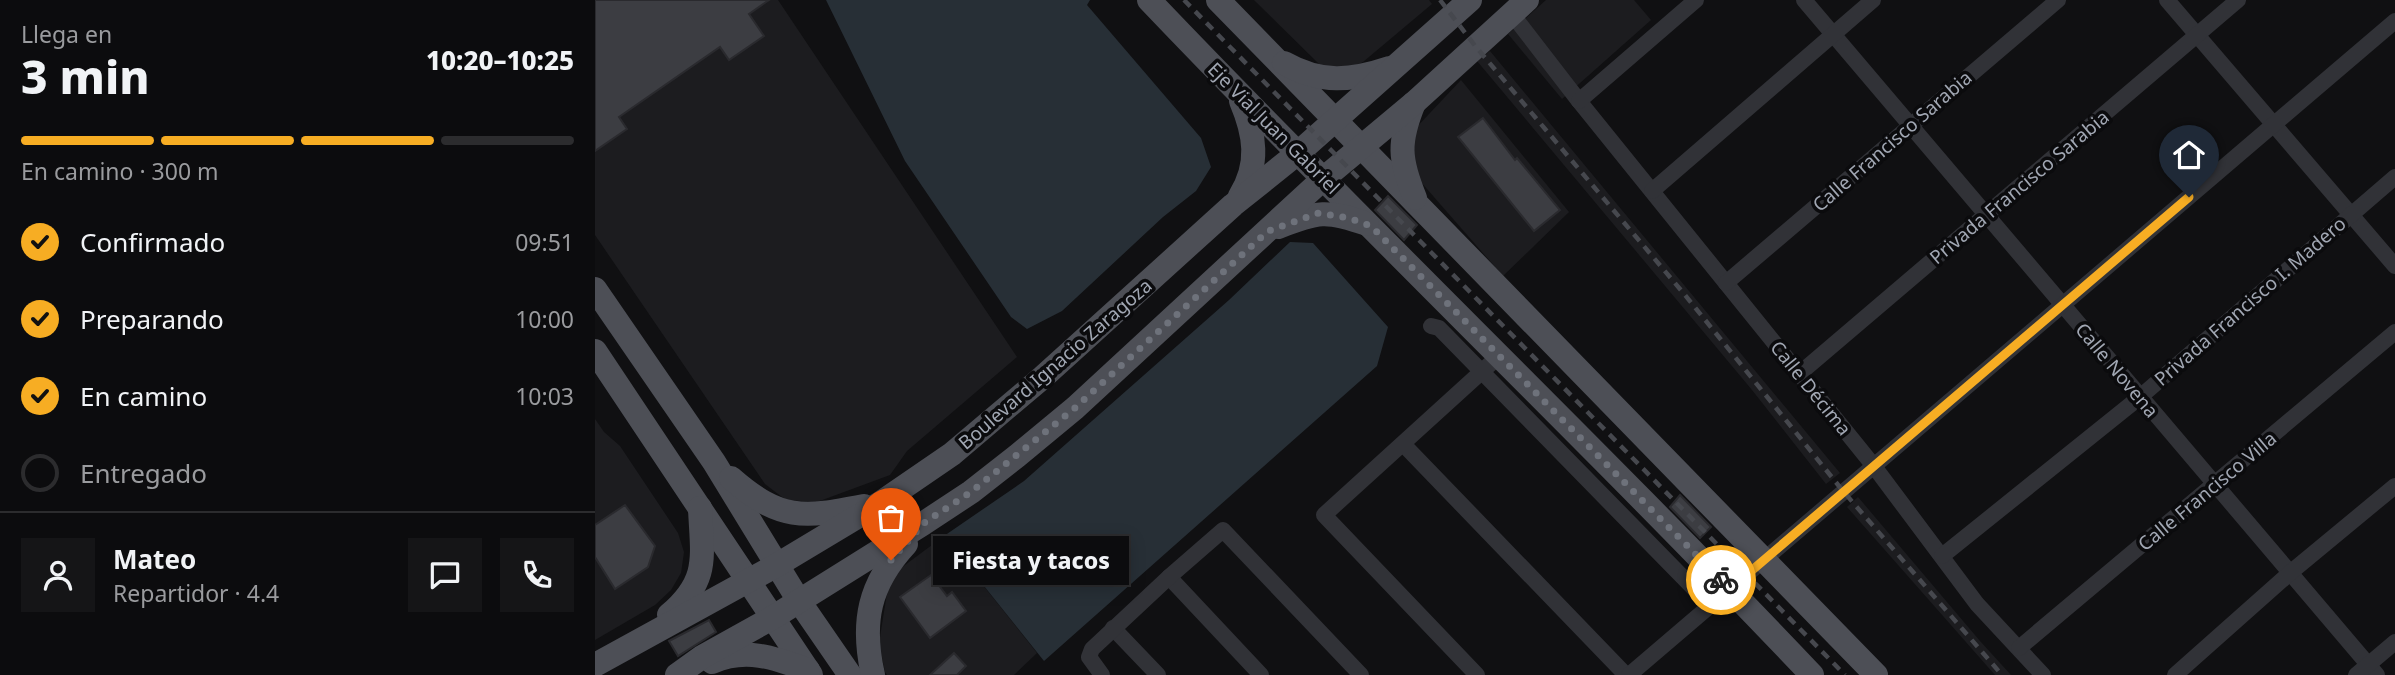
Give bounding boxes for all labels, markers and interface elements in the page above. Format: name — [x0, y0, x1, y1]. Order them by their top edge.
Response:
text: Llega en — [21, 18, 112, 50]
text: 10:20–10:25 — [426, 42, 574, 78]
text: 3 min — [21, 45, 150, 107]
street label: Eje Vial Juan Gabriel — [1202, 56, 1346, 200]
street label: Calle Francisco Sarabia — [1807, 65, 1977, 217]
street label: Privada Francisco Sarabia — [1924, 104, 2114, 270]
pin — [2159, 125, 2219, 197]
icon: home — [2170, 136, 2208, 174]
text: En camino · 300 m — [21, 155, 219, 187]
street label: Privada Francisco I. Madero — [2149, 210, 2351, 392]
icon: check — [21, 223, 59, 261]
text: Confirmado — [80, 224, 225, 260]
text: 09:51 — [515, 226, 574, 258]
street label: Boulevard Ignacio Zaragoza — [953, 273, 1157, 455]
icon: check — [21, 300, 59, 338]
text: Preparando — [80, 301, 224, 337]
text: 10:00 — [515, 303, 574, 335]
street label: Calle Novena — [2070, 317, 2164, 423]
street label: Calle Décima — [1765, 335, 1857, 441]
icon: check — [21, 377, 59, 415]
text: En camino — [80, 378, 207, 414]
text: 10:03 — [515, 380, 574, 412]
street label: Calle Francisco Villa — [2132, 425, 2282, 557]
text: Entregado — [80, 455, 207, 491]
pin — [861, 488, 921, 560]
icon: bag — [872, 499, 910, 537]
callout: Fiesta y tacos — [933, 536, 1129, 584]
button: person — [21, 538, 95, 612]
button: chat — [408, 538, 482, 612]
button: phone — [500, 538, 574, 612]
text: Mateo — [113, 541, 196, 577]
text: Fiesta y tacos — [952, 544, 1110, 576]
courier — [1686, 545, 1756, 615]
icon: bike — [1702, 561, 1740, 599]
text: Repartidor · 4.4 — [113, 577, 279, 609]

